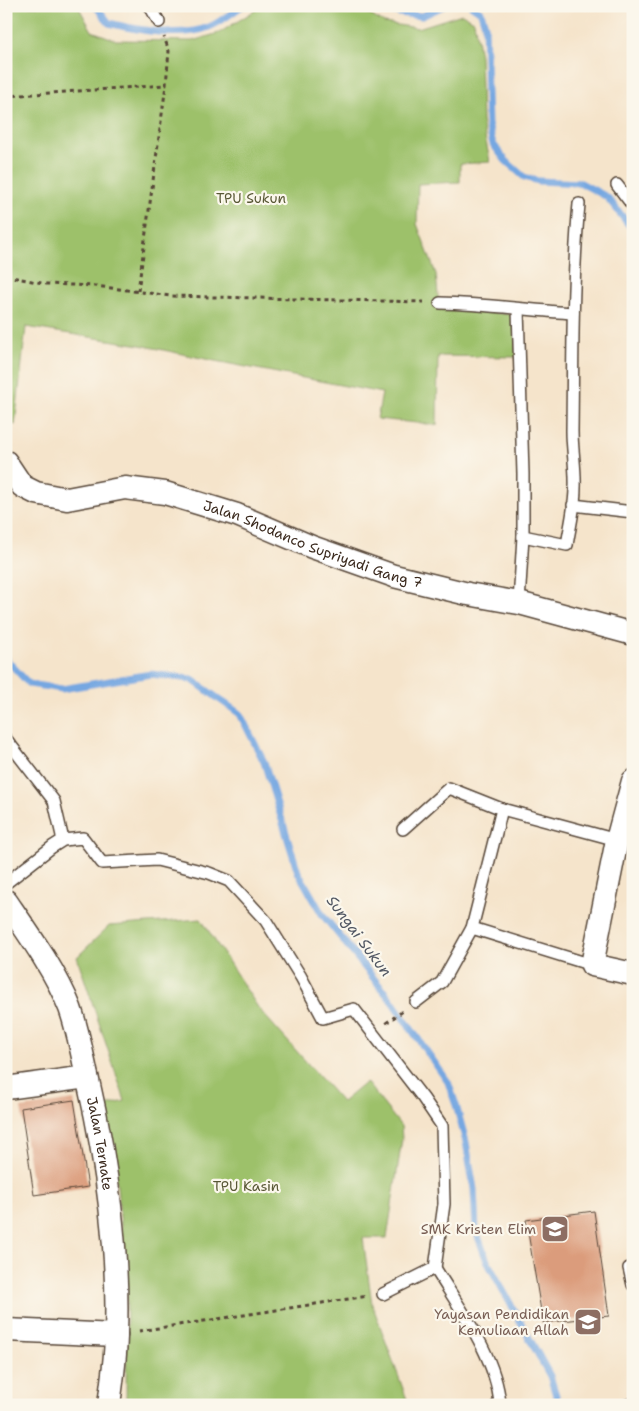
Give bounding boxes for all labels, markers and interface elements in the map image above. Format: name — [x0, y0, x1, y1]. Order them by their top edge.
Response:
park label: TPU Sukun — [216, 189, 286, 207]
street label: Jalan Shodanco Supriyadi Gang 7 — [201, 496, 424, 592]
water label: Sungai Sukun — [322, 891, 396, 981]
street label: Jalan Ternate — [83, 1095, 117, 1192]
park label: TPU Kasin — [213, 1177, 280, 1195]
school or university icon: SMK Kristen Elim — [540, 1214, 570, 1244]
place label: SMK Kristen Elim — [421, 1220, 536, 1238]
place label: Yayasan Pendidikan Kemuliaan Allah — [434, 1305, 569, 1339]
school or university icon: Yayasan Pendidikan Kemuliaan Allah — [573, 1307, 603, 1337]

